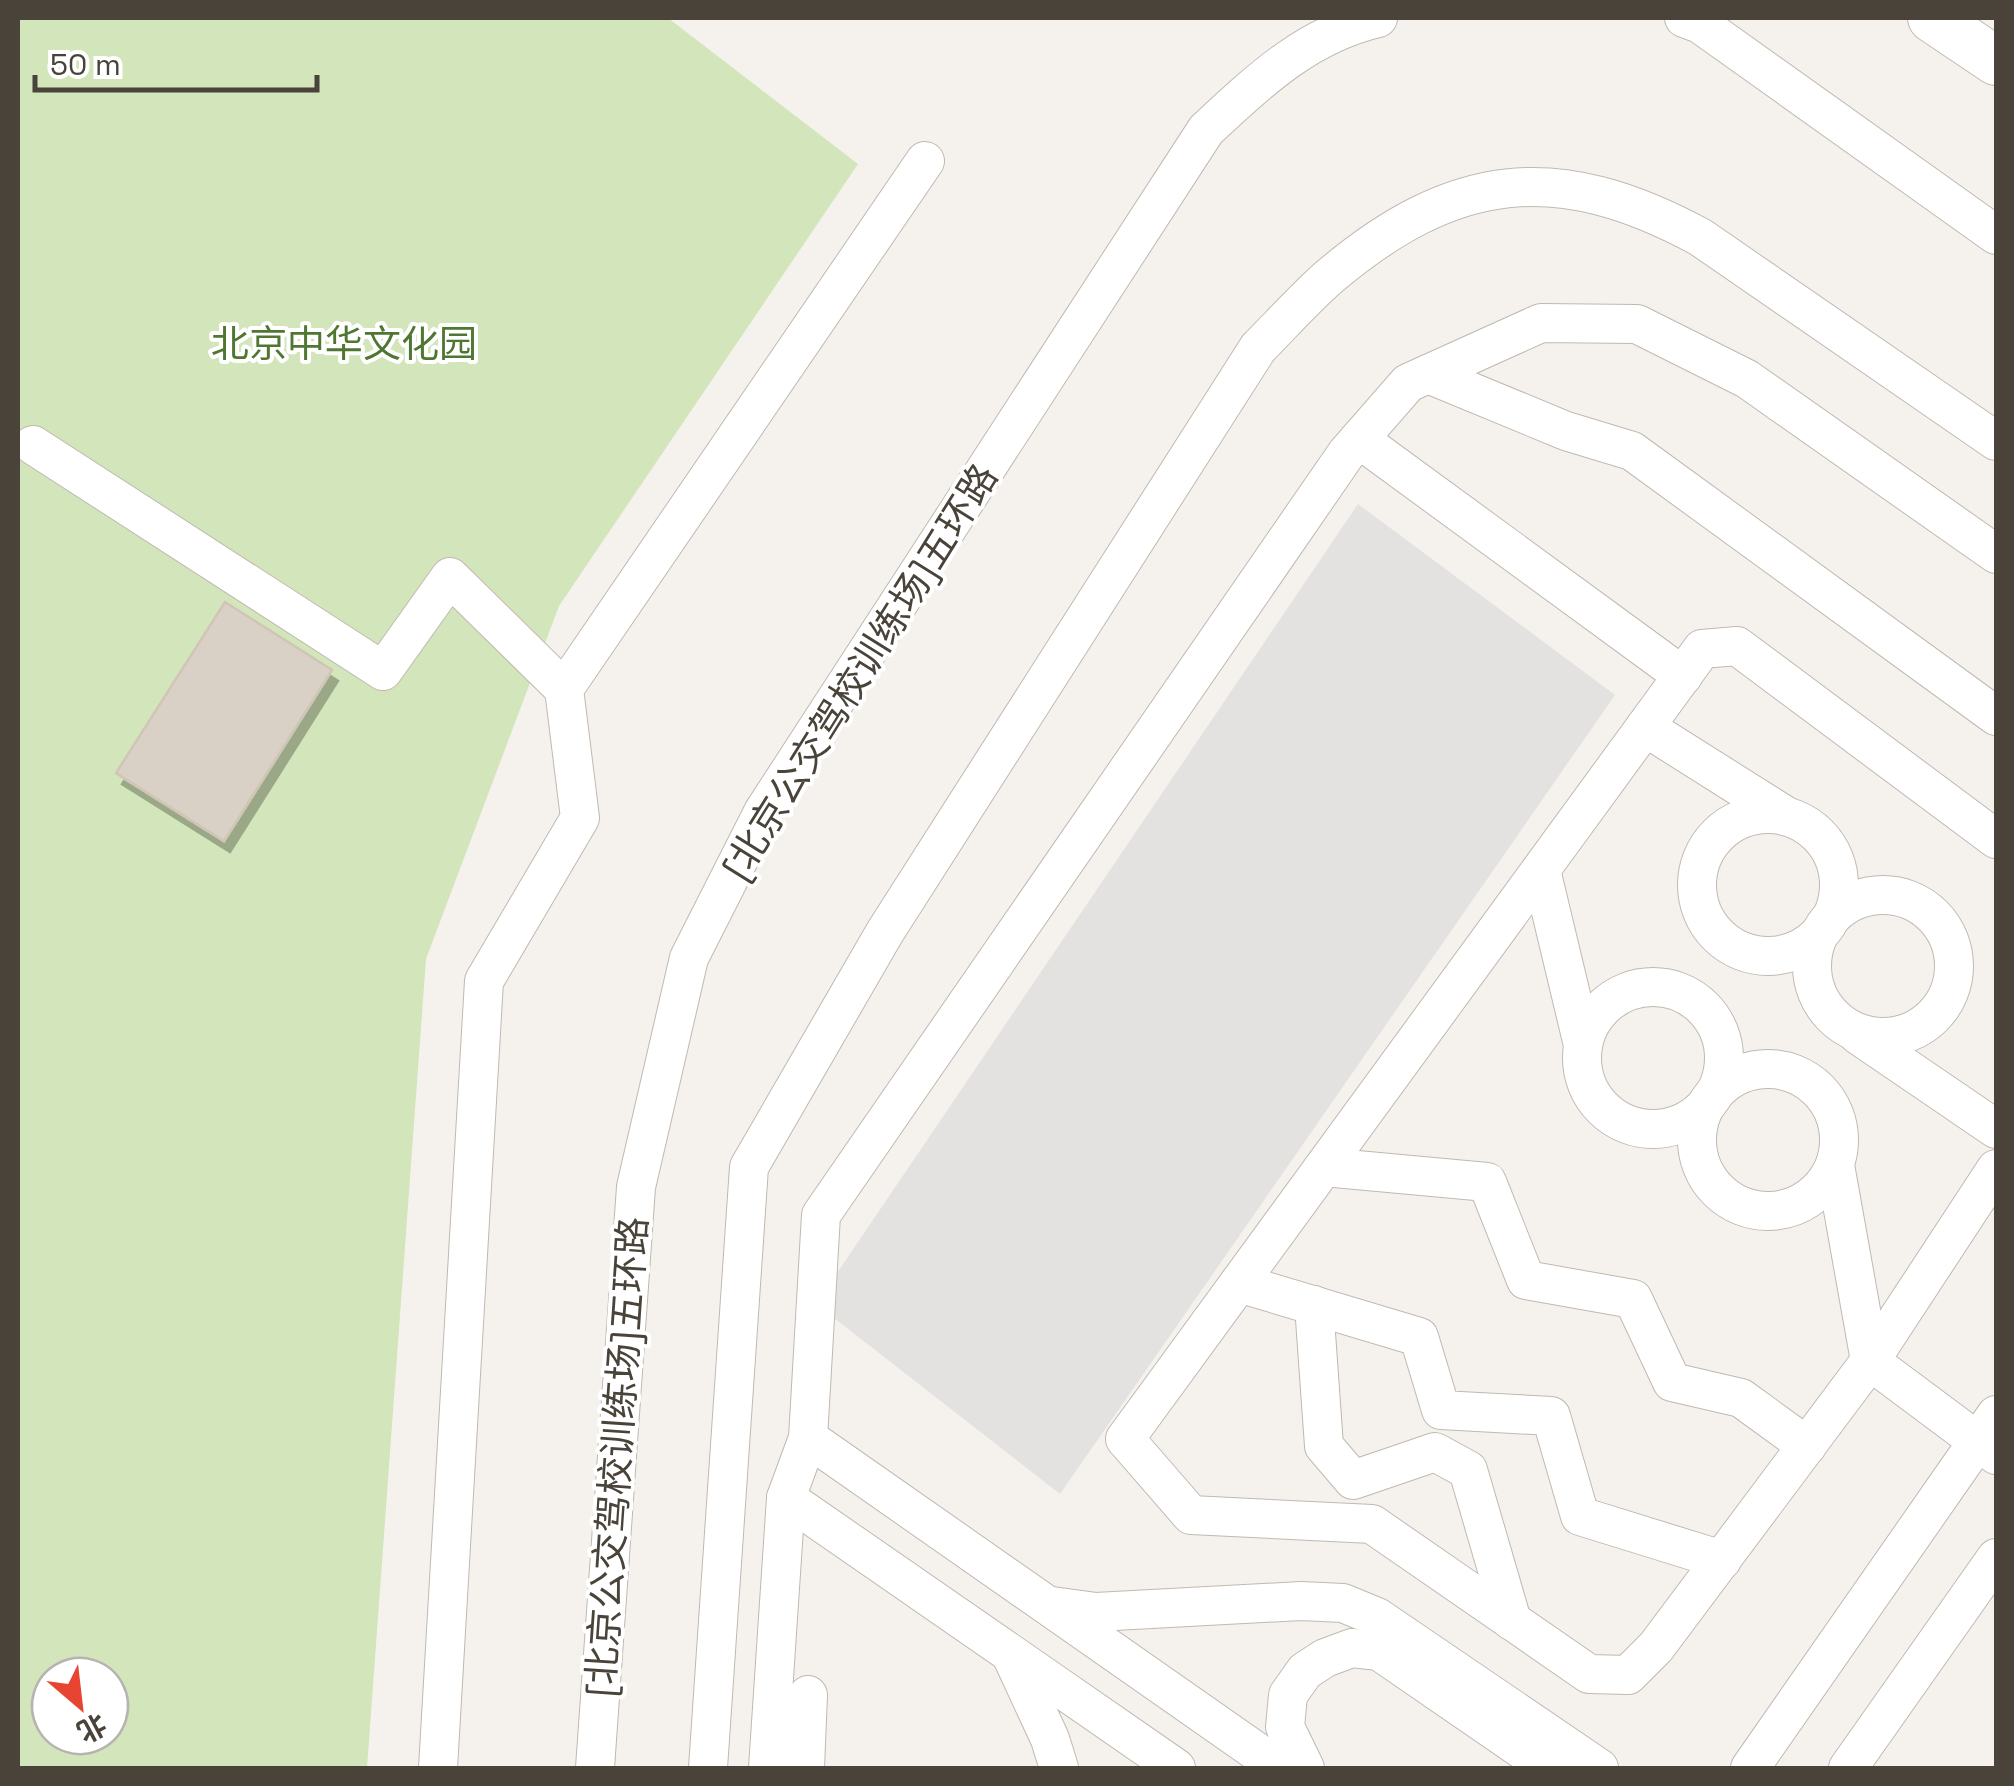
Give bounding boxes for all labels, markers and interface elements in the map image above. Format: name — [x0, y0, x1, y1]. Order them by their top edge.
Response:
scale bar — [35, 30, 318, 92]
text: 50 m — [50, 45, 121, 84]
park label: 北京中华文化园 — [211, 320, 477, 368]
street label: [北京公交驾校训练场]五环路 — [712, 455, 1008, 889]
street label: [北京公交驾校训练场]五环路 — [576, 1215, 658, 1699]
north arrow — [30, 1656, 130, 1756]
text: 北 — [71, 1706, 113, 1751]

